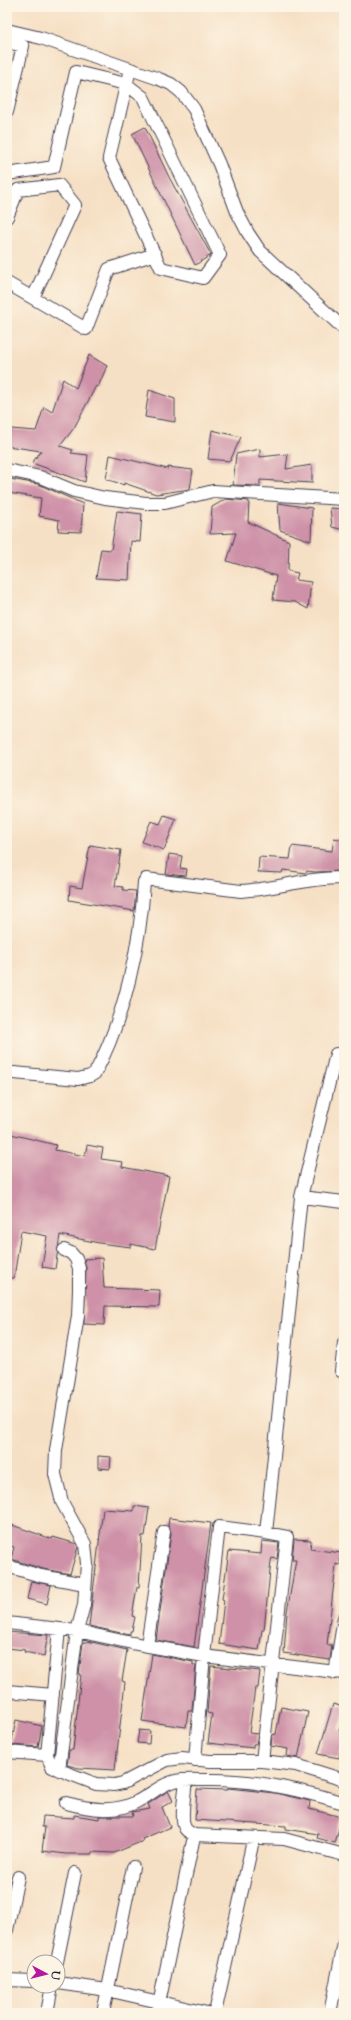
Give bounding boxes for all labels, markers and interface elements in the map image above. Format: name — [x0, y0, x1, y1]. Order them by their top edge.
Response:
north arrow — [26, 1954, 66, 1994]
text: U — [46, 1969, 64, 1981]

